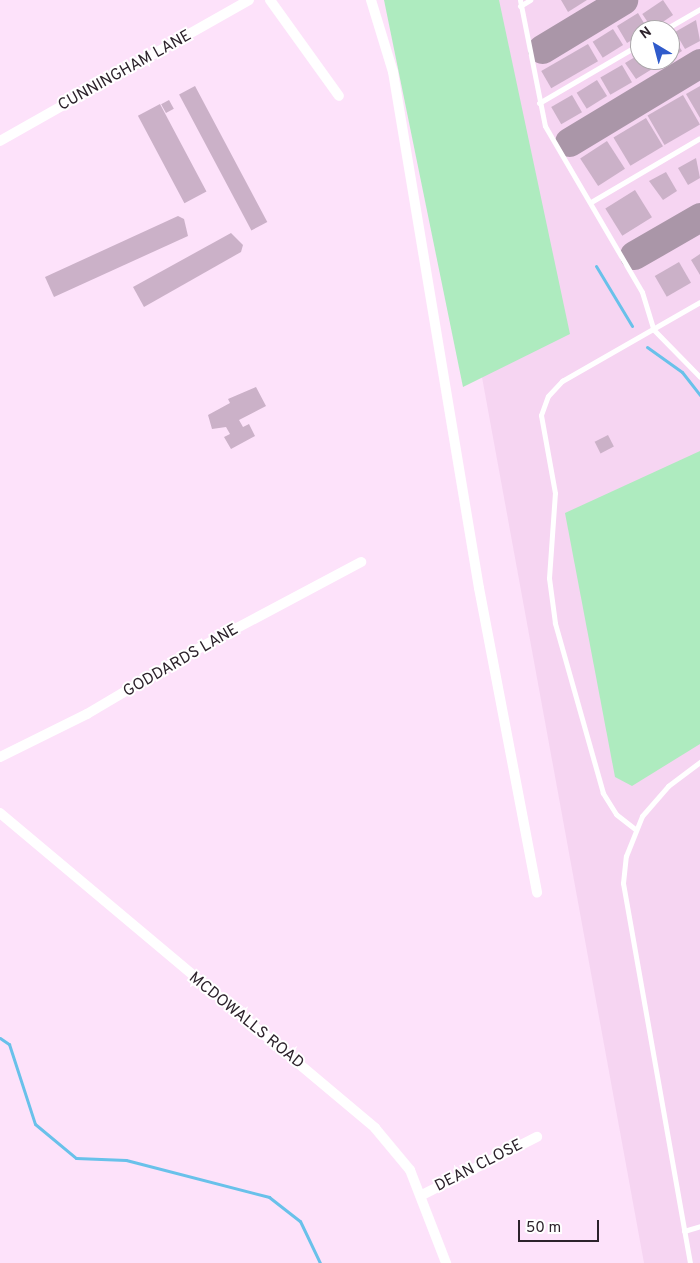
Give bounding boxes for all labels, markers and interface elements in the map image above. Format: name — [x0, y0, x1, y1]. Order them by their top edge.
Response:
north arrow — [630, 20, 680, 70]
text: N — [637, 24, 655, 43]
street label: CUNNINGHAM LANE — [55, 26, 195, 116]
street label: GODDARDS LANE — [120, 620, 242, 702]
street label: MCDOWALLS ROAD — [185, 969, 307, 1073]
street label: DEAN CLOSE — [432, 1136, 526, 1196]
scale bar — [520, 1210, 601, 1242]
text: 50 m — [526, 1219, 561, 1238]

